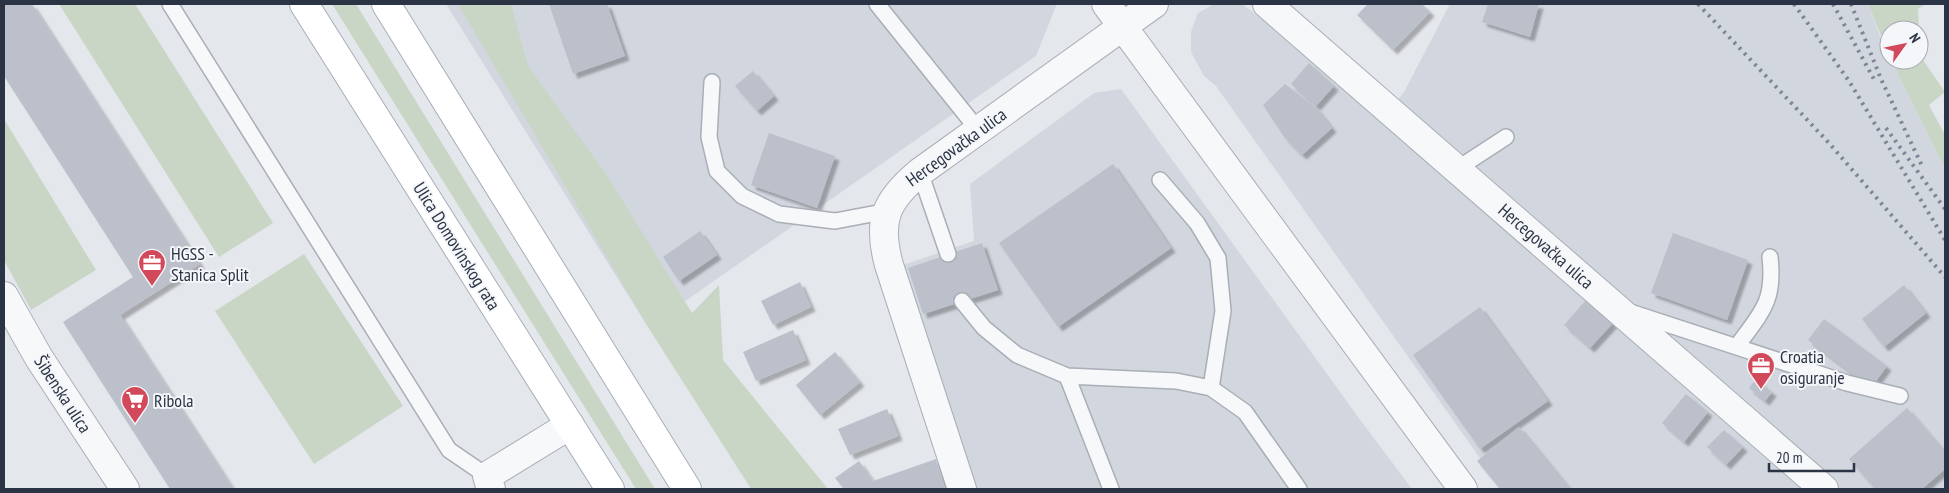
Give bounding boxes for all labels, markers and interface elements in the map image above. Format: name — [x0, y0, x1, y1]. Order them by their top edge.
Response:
north arrow — [1879, 20, 1929, 70]
text: N — [1905, 30, 1925, 46]
street label: Hercegovačka ulica — [901, 103, 1011, 191]
street label: Ulica Domovinskog rata — [408, 178, 506, 314]
street label: Hercegovačka ulica — [1494, 198, 1598, 294]
place label: HGSS - Stanica Split — [171, 242, 249, 286]
office icon: HGSS - Stanica Split — [137, 248, 167, 287]
place label: Croatia osiguranje — [1780, 345, 1845, 389]
street label: Šibenska ulica — [29, 351, 97, 437]
office icon: Croatia osiguranje — [1746, 351, 1776, 390]
supermarket icon: Ribola — [120, 385, 150, 424]
place label: Ribola — [154, 389, 194, 412]
scale bar — [1769, 440, 1854, 472]
text: 20 m — [1776, 448, 1802, 467]

